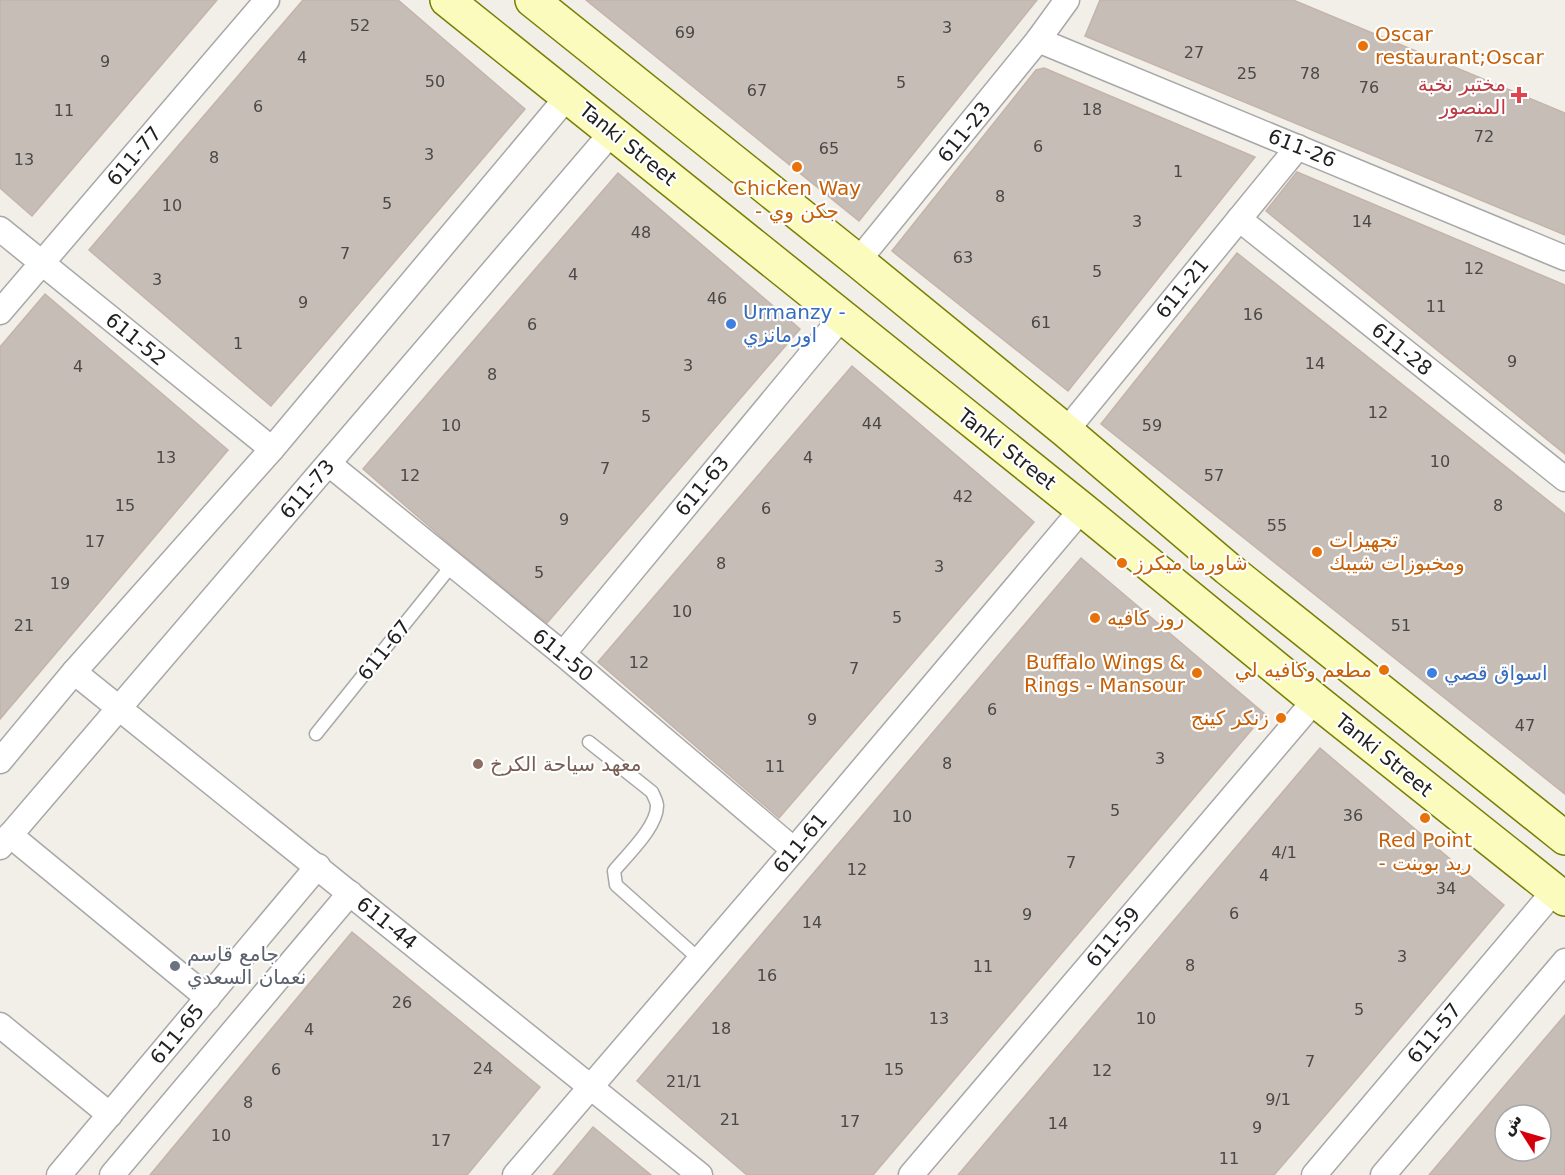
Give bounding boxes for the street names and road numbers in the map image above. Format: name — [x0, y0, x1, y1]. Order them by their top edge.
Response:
street label: Tanki Street — [574, 97, 682, 191]
street label: 611-23 — [932, 97, 996, 167]
street label: 611-77 — [102, 121, 166, 191]
street label: 611-26 — [1265, 124, 1339, 172]
street label: 611-21 — [1150, 253, 1214, 323]
street label: 611-52 — [101, 307, 171, 371]
street label: 611-28 — [1367, 317, 1437, 381]
street label: Tanki Street — [952, 403, 1061, 495]
street label: 611-63 — [670, 451, 734, 521]
street label: 611-73 — [275, 454, 339, 524]
street label: 611-67 — [352, 615, 416, 685]
street label: 611-50 — [528, 623, 598, 687]
street label: Tanki Street — [1330, 708, 1438, 802]
street label: 611-61 — [768, 808, 832, 878]
street label: 611-44 — [352, 891, 422, 955]
street label: 611-59 — [1081, 902, 1145, 972]
street label: 611-57 — [1402, 998, 1466, 1068]
street label: 611-65 — [145, 999, 209, 1069]

